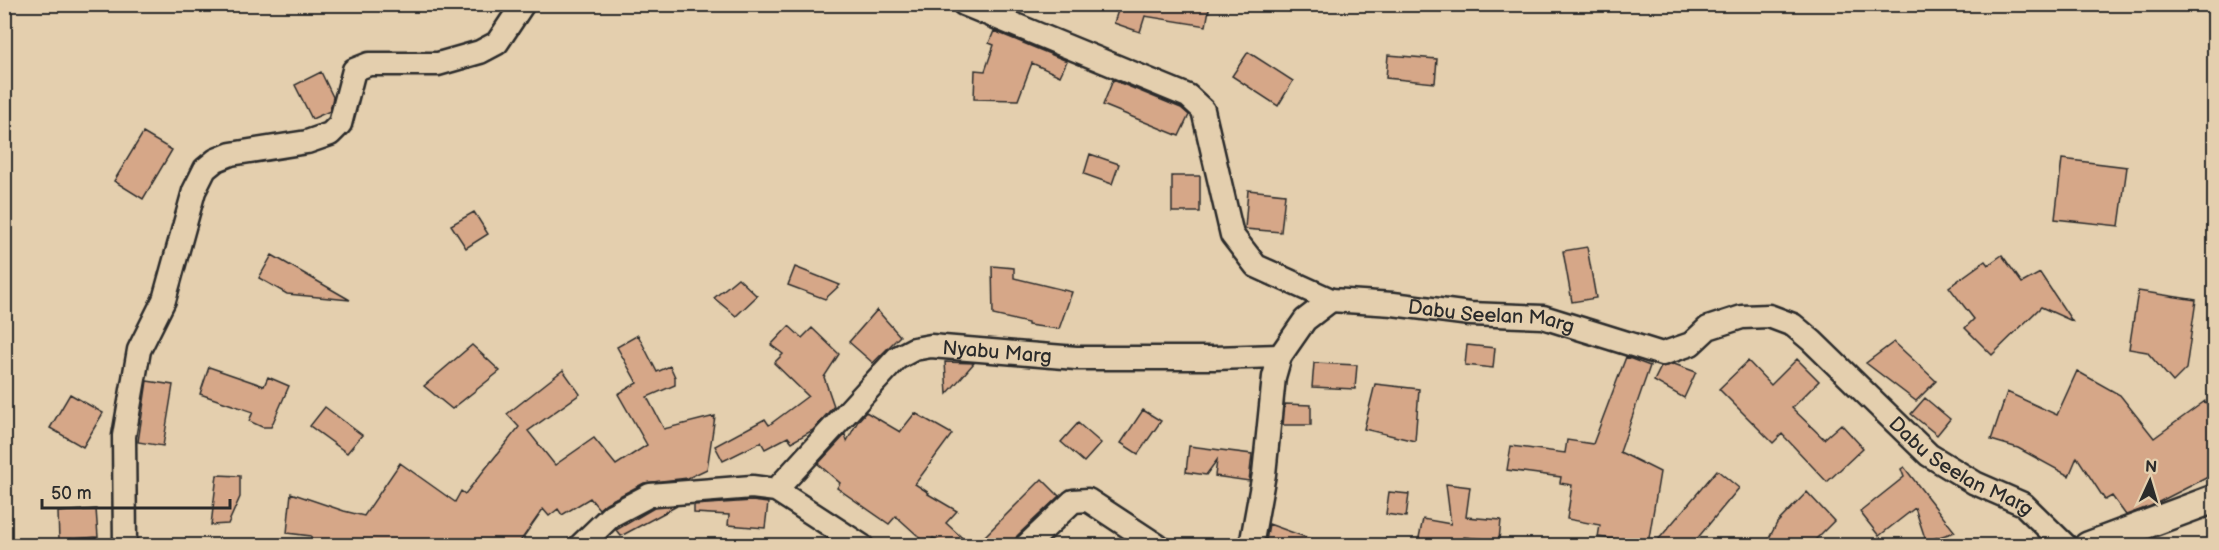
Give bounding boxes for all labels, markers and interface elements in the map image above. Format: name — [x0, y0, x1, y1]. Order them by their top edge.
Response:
street label: Dabu Seelan Marg — [1407, 295, 1577, 339]
street label: Nyabu Marg — [942, 336, 1053, 369]
street label: Dabu Seelan Marg — [1884, 412, 2039, 521]
north arrow — [2120, 451, 2180, 511]
text: N — [2144, 458, 2158, 477]
scale bar — [42, 472, 230, 510]
text: 50 m — [51, 483, 92, 504]

